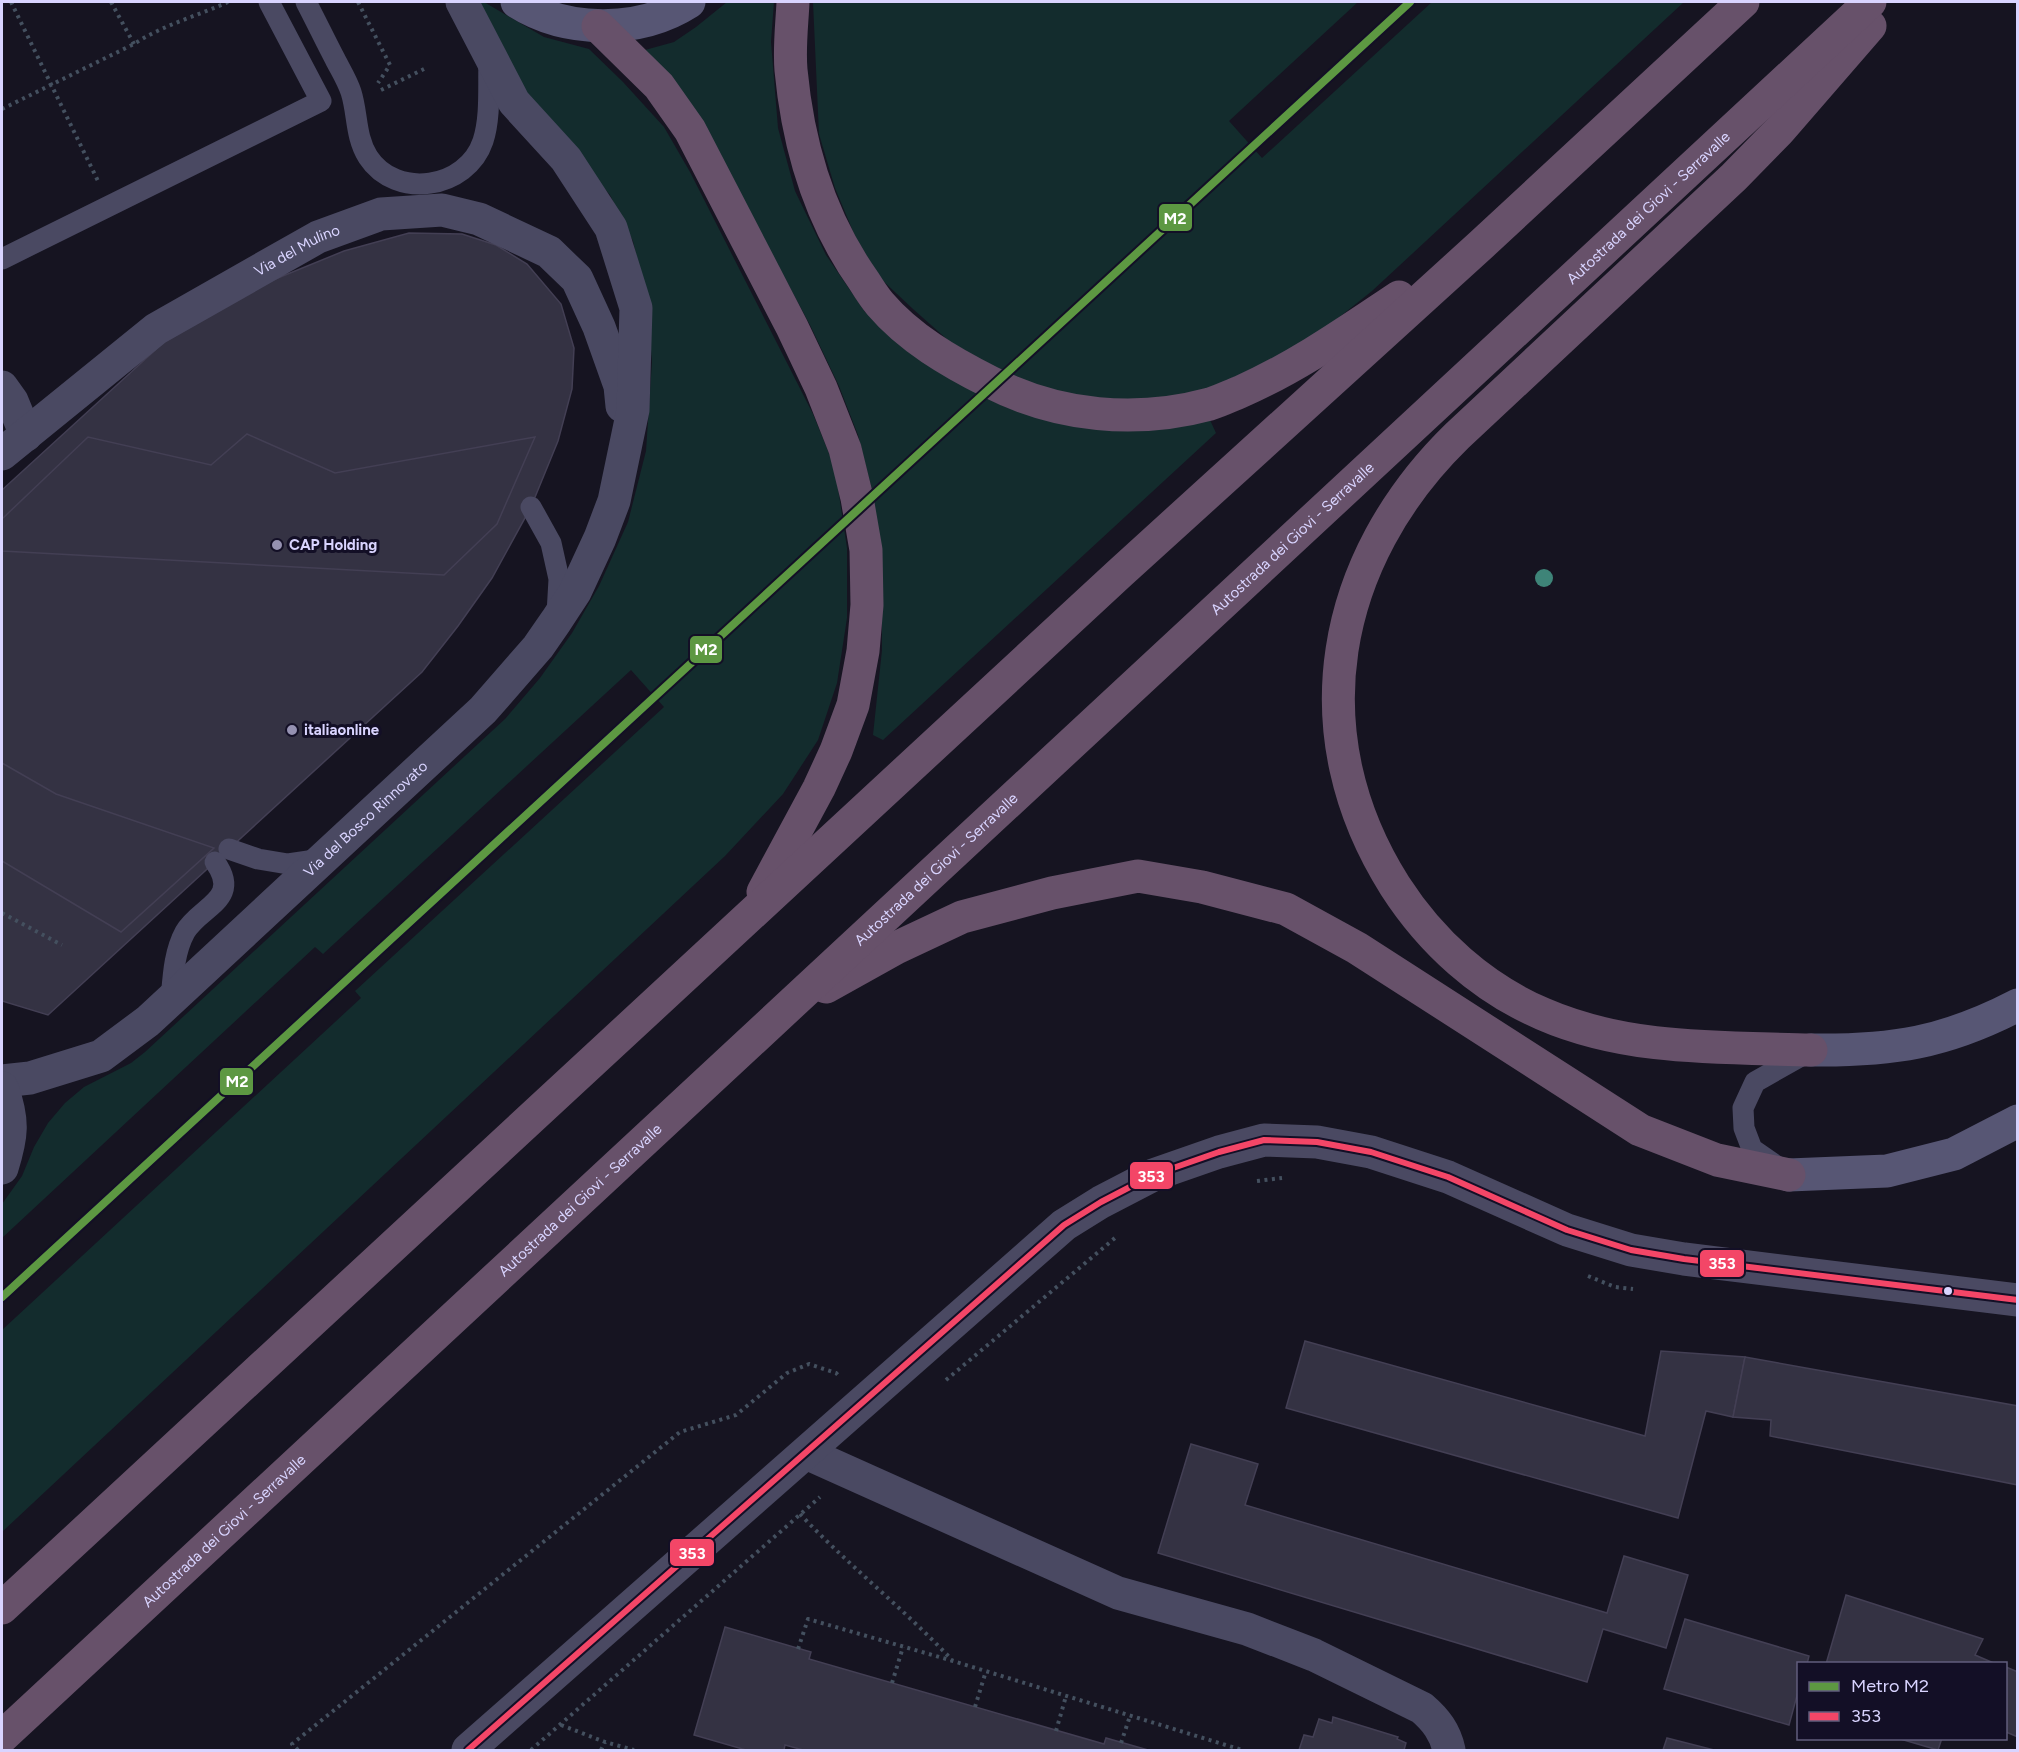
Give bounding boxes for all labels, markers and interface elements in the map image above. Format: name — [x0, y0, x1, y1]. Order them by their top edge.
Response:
street label: Autostrada dei Giovi - Serravalle — [1563, 128, 1734, 288]
line badge: M2 — [1158, 203, 1193, 232]
text: M2 — [1164, 209, 1186, 228]
street label: Via del Mulino — [251, 221, 342, 280]
street label: Autostrada dei Giovi - Serravalle — [1207, 458, 1378, 619]
place label: CAP Holding — [289, 536, 377, 554]
marker: CAP Holding — [270, 538, 284, 552]
line badge: M2 — [689, 635, 723, 664]
text: M2 — [695, 640, 717, 659]
place label: italiaonline — [304, 721, 380, 739]
marker: italiaonline — [285, 723, 299, 737]
street label: Via del Bosco Rinnovato — [300, 757, 431, 881]
street label: Autostrada dei Giovi - Serravalle — [851, 789, 1022, 950]
line badge: M2 — [219, 1067, 254, 1096]
text: M2 — [226, 1072, 248, 1091]
street label: Autostrada dei Giovi - Serravalle — [495, 1120, 665, 1280]
line badge: 353 — [1129, 1161, 1174, 1190]
text: 353 — [1137, 1167, 1165, 1186]
line badge: 353 — [1699, 1249, 1745, 1278]
text: 353 — [1708, 1254, 1736, 1273]
unlabelled marker — [1942, 1285, 1954, 1297]
street label: Autostrada dei Giovi - Serravalle — [139, 1451, 309, 1611]
line badge: 353 — [669, 1538, 715, 1567]
text: 353 — [678, 1544, 706, 1563]
legend — [1797, 1662, 2007, 1740]
text: Metro M2 — [1851, 1675, 1929, 1697]
text: 353 — [1851, 1705, 1881, 1727]

